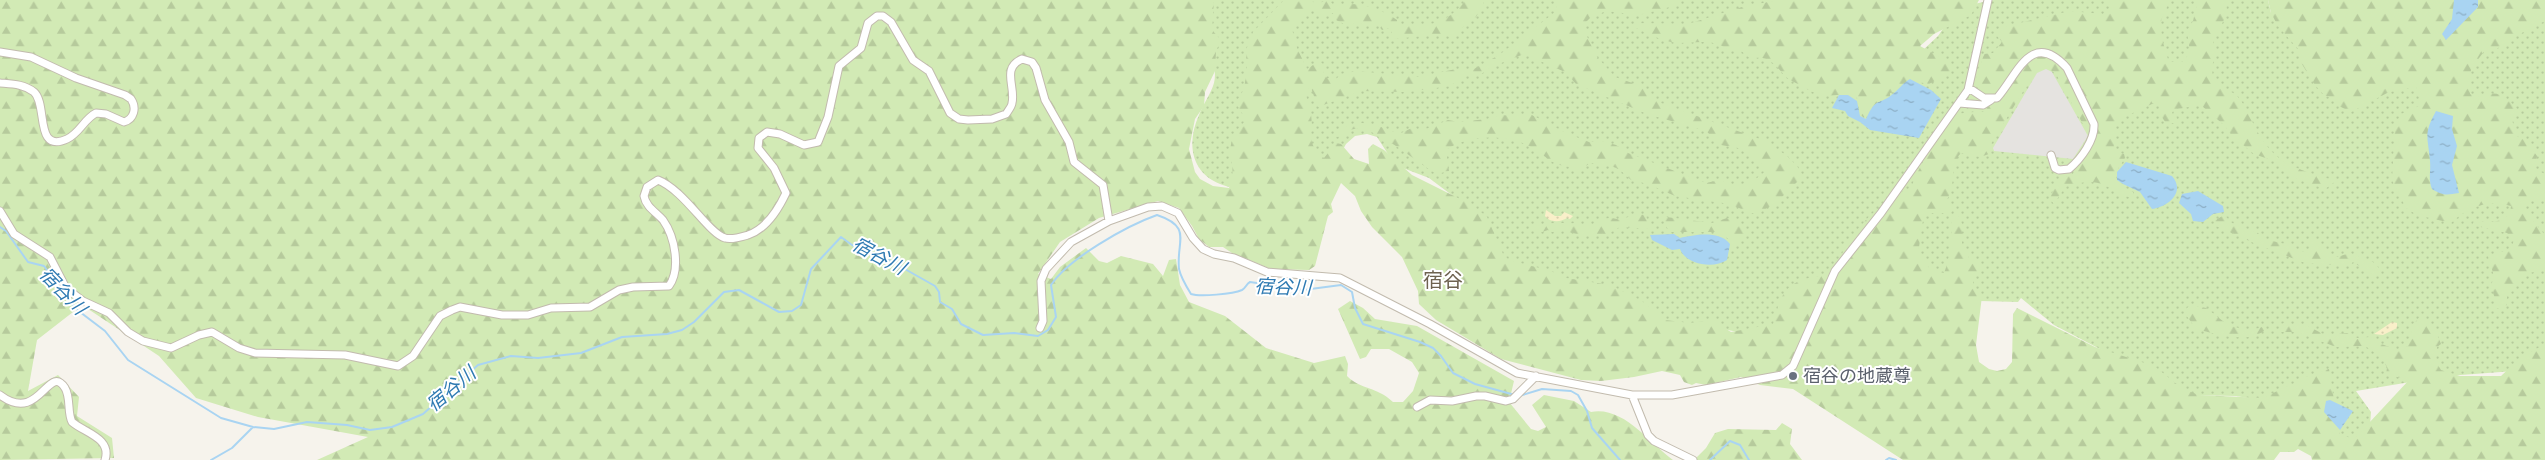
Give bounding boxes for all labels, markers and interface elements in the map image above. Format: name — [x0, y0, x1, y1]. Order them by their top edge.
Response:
water label: 宿谷川 — [848, 232, 911, 280]
water label: 宿谷川 — [35, 263, 92, 321]
district label: 宿谷 — [1423, 268, 1463, 292]
water label: 宿谷川 — [1254, 275, 1314, 300]
water label: 宿谷川 — [422, 361, 482, 416]
place label: 宿谷の地蔵尊 — [1803, 365, 1911, 387]
marker: 宿谷の地蔵尊 — [1787, 370, 1799, 382]

